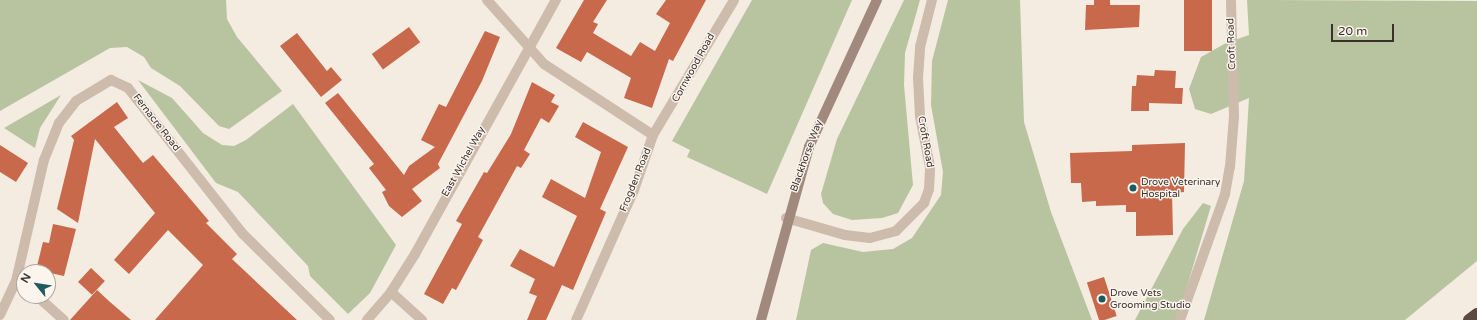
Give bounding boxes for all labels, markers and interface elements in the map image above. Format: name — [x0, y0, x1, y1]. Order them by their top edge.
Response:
scale bar — [1333, 16, 1396, 42]
street label: Croft Road — [1225, 18, 1239, 70]
text: 20 m — [1338, 24, 1367, 38]
street label: Cornwood Road — [670, 32, 718, 104]
street label: Fernacre Road — [130, 92, 182, 154]
street label: Croft Road — [915, 115, 935, 169]
street label: Blackhorse Way — [788, 119, 826, 193]
street label: East Wichel Way — [440, 125, 488, 199]
street label: Frogden Road — [618, 146, 654, 214]
place label: Drove Veterinary Hospital — [1141, 176, 1220, 200]
marker: Drove Veterinary Hospital — [1128, 183, 1138, 193]
north arrow — [16, 264, 56, 304]
text: N — [18, 271, 34, 285]
place label: Drove Vets Grooming Studio — [1110, 287, 1191, 310]
marker: Drove Vets Grooming Studio — [1097, 294, 1107, 304]

